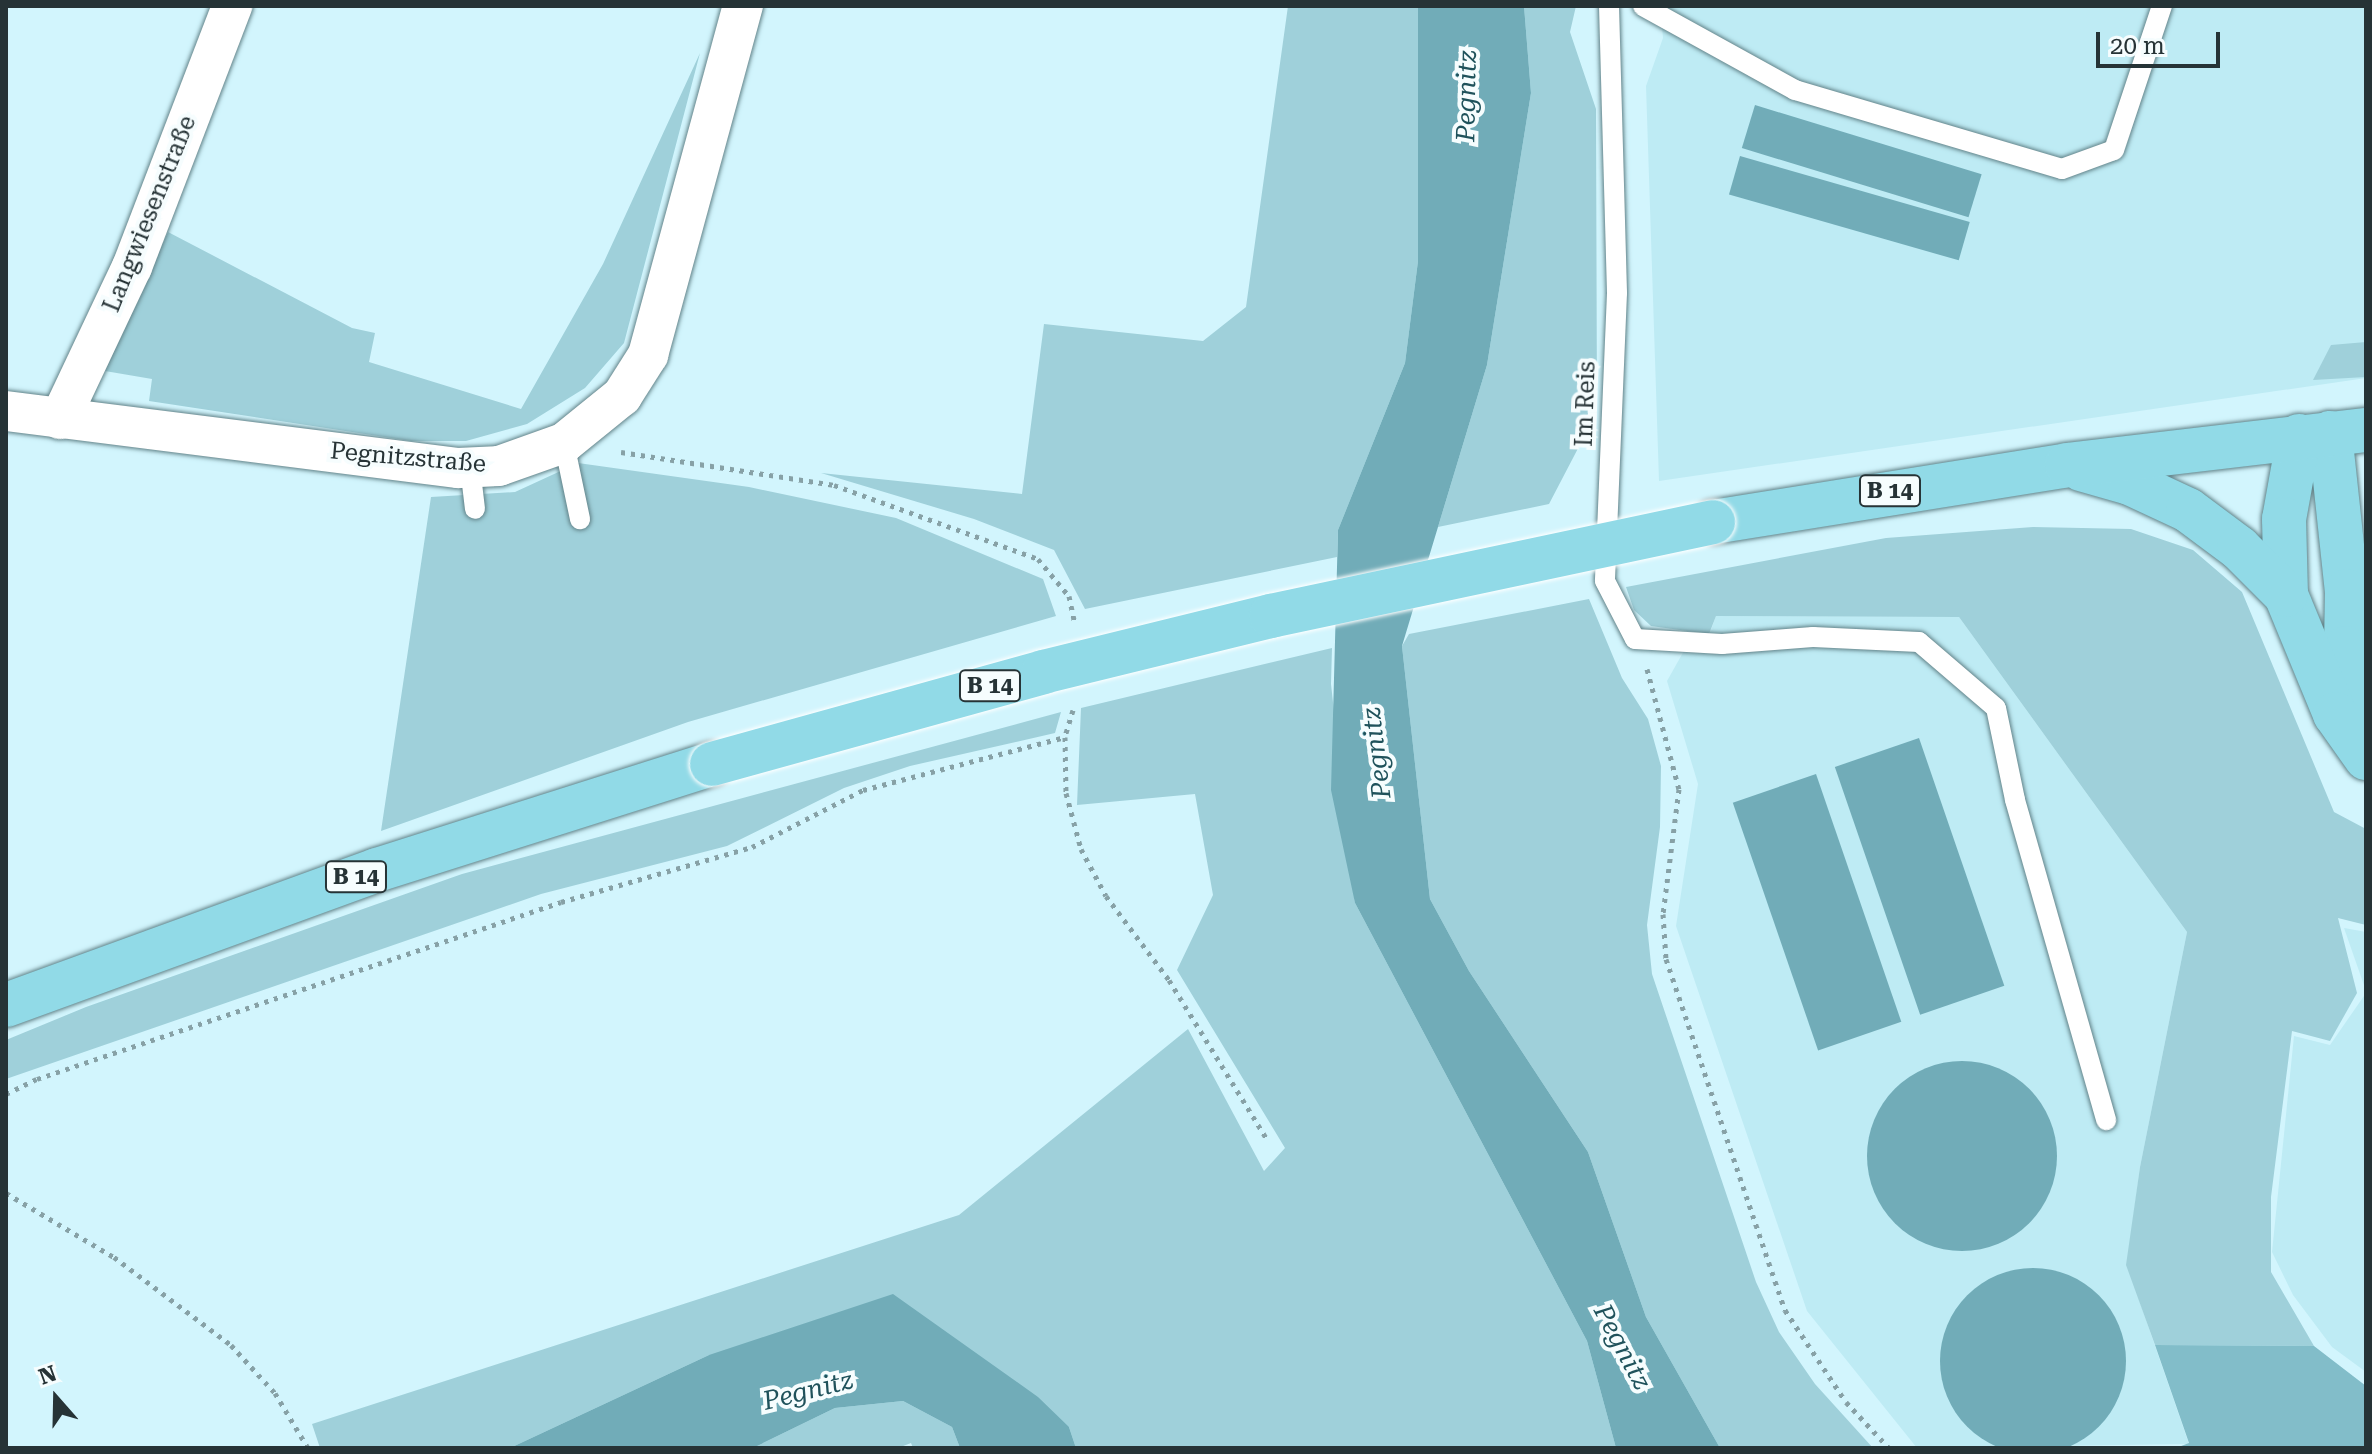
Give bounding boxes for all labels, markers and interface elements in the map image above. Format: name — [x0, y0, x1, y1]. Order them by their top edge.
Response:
scale bar — [2100, 16, 2224, 66]
text: 20 m — [2110, 32, 2165, 60]
water label: Pegnitz — [1451, 50, 1483, 142]
street label: Langwiesenstraße — [97, 112, 203, 316]
street label: Im Reis — [1570, 361, 1602, 447]
street label: Pegnitzstraße — [329, 437, 487, 479]
road number: B 14 — [1858, 473, 1922, 509]
road number: B 14 — [958, 668, 1022, 704]
water label: Pegnitz — [1356, 706, 1398, 800]
road number: B 14 — [324, 859, 388, 895]
water label: Pegnitz — [1587, 1299, 1657, 1395]
north arrow — [16, 1358, 96, 1438]
text: N — [35, 1360, 60, 1390]
water label: Pegnitz — [760, 1365, 856, 1417]

